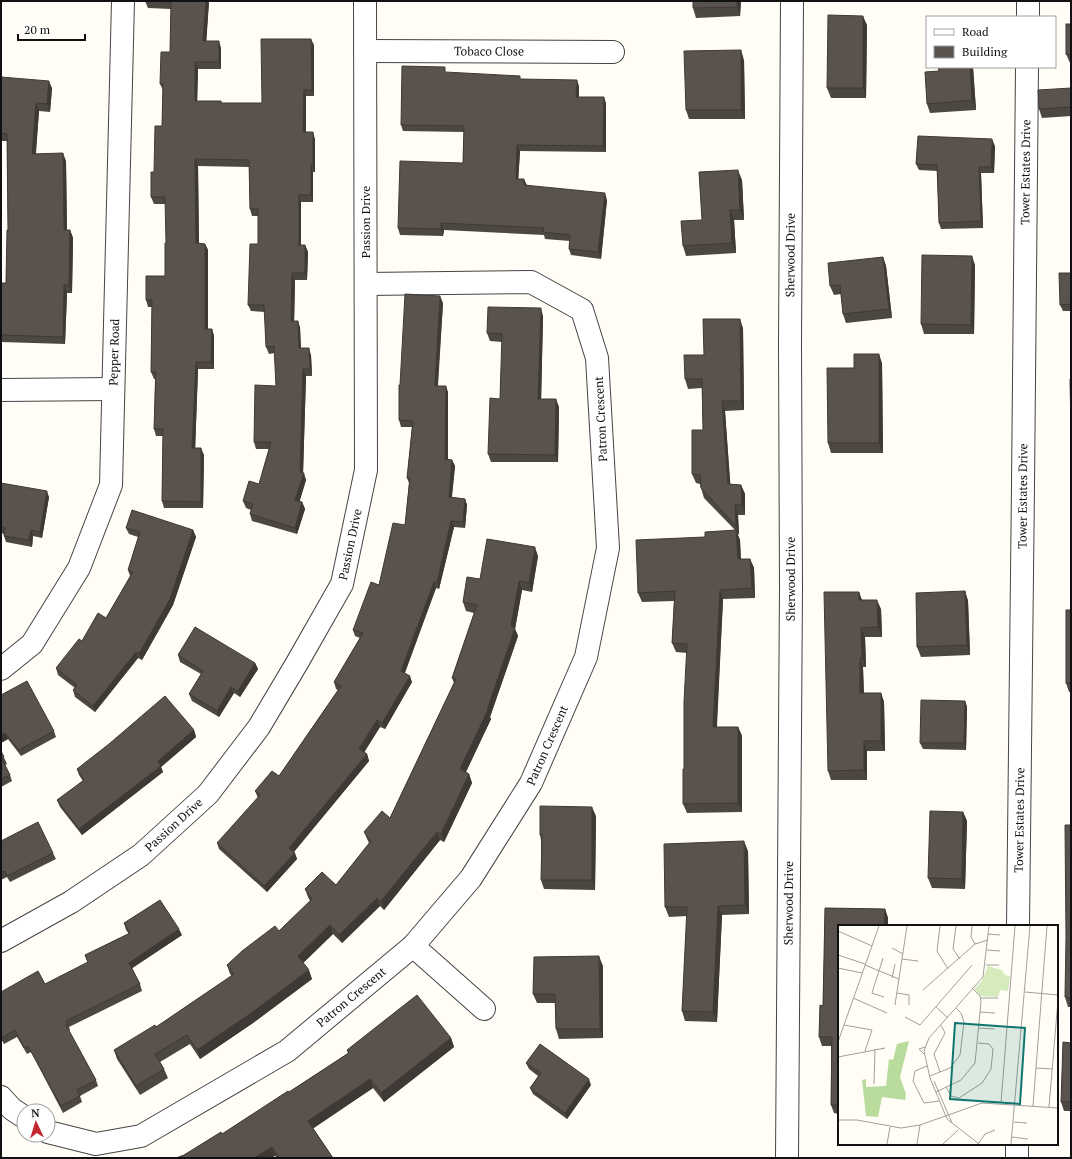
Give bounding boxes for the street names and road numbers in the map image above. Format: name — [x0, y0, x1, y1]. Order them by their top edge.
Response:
street label: Tobaco Close — [454, 43, 524, 59]
street label: Tower Estates Drive — [1017, 119, 1033, 225]
street label: Passion Drive — [358, 186, 373, 258]
street label: Sherwood Drive — [782, 213, 798, 297]
street label: Pepper Road — [105, 318, 122, 386]
street label: Patron Crescent — [591, 375, 610, 462]
street label: Tower Estates Drive — [1014, 443, 1030, 549]
street label: Passion Drive — [335, 507, 365, 581]
street label: Sherwood Drive — [783, 537, 798, 621]
street label: Patron Crescent — [523, 702, 571, 787]
street label: Tower Estates Drive — [1011, 767, 1027, 873]
street label: Passion Drive — [142, 795, 205, 855]
street label: Sherwood Drive — [780, 861, 796, 945]
street label: Patron Crescent — [313, 963, 389, 1030]

